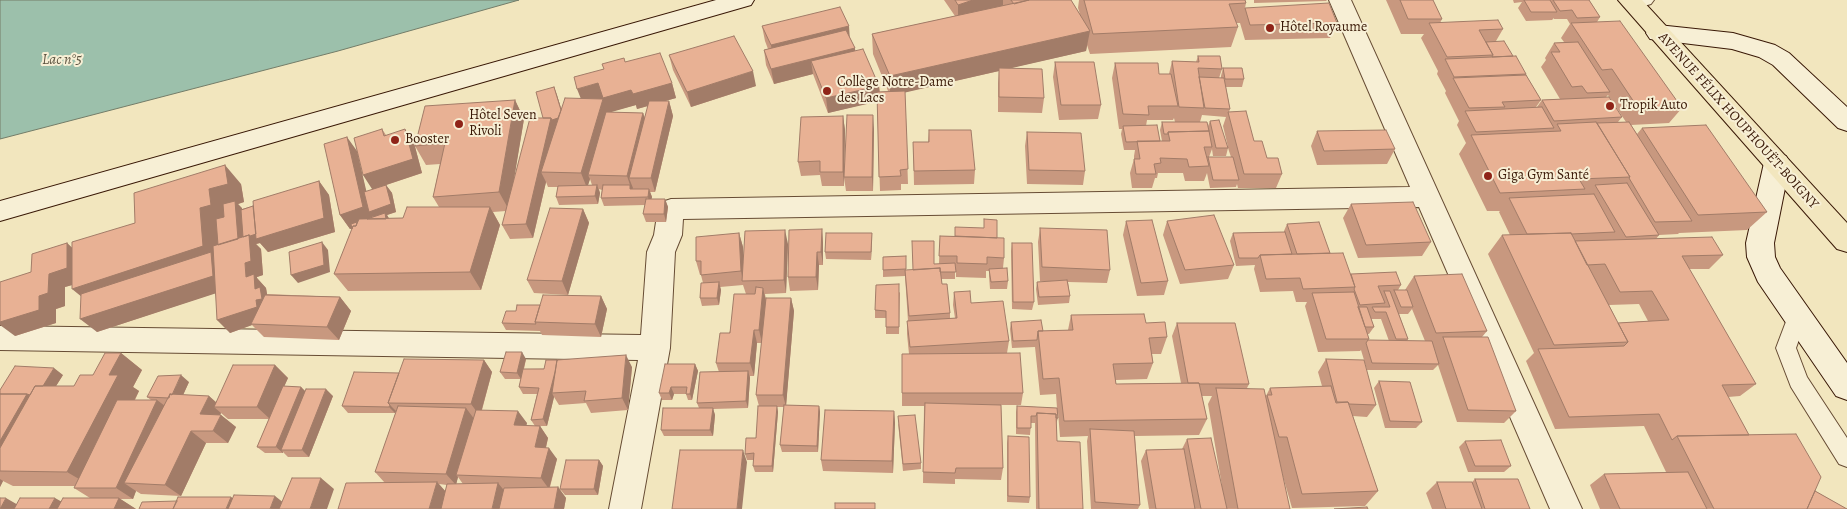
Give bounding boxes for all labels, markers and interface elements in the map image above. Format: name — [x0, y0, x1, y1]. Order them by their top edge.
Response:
place label: Hôtel Royaume — [1280, 20, 1367, 36]
marker: Hôtel Royaume — [1264, 22, 1276, 34]
street label: AVENUE FÉLIX HOUPHOUËT-BOIGNY — [1654, 29, 1822, 213]
water label: Lac n°5 — [42, 51, 82, 69]
place label: Collège Notre-Dame des Lacs — [837, 75, 954, 108]
marker: Collège Notre-Dame des Lacs — [821, 85, 833, 97]
place label: Tropik Auto — [1620, 98, 1688, 114]
marker: Tropik Auto — [1604, 100, 1616, 112]
place label: Hôtel Seven Rivoli — [469, 108, 537, 140]
marker: Hôtel Seven Rivoli — [453, 118, 465, 130]
place label: Booster — [405, 132, 449, 148]
marker: Booster — [389, 134, 401, 146]
place label: Giga Gym Santé — [1498, 168, 1589, 184]
marker: Giga Gym Santé — [1482, 170, 1494, 182]

